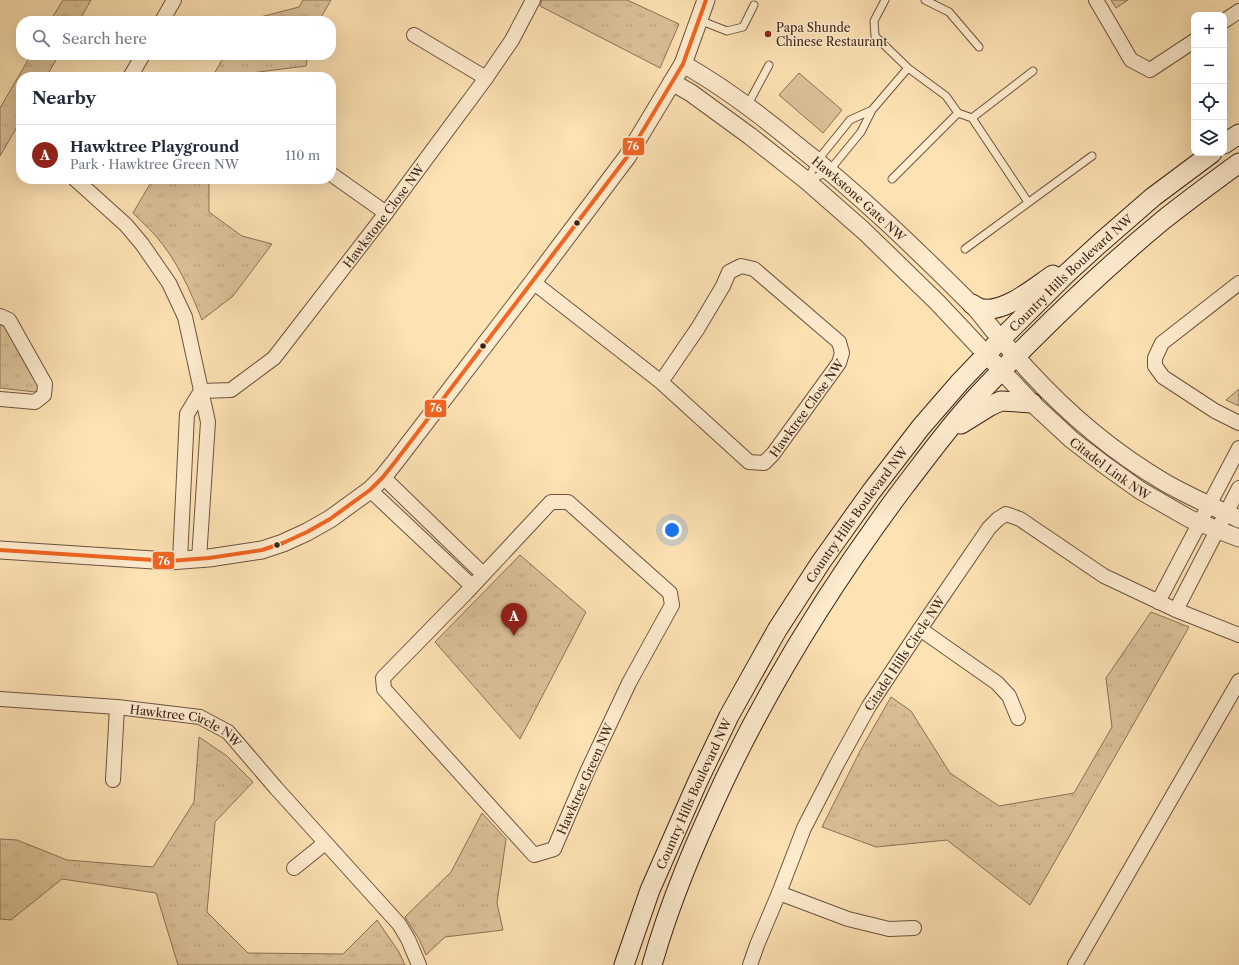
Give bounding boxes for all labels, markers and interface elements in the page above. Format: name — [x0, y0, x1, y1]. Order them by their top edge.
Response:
map controls — [1191, 12, 1227, 156]
button: + — [1191, 12, 1227, 48]
search box — [16, 16, 336, 60]
place label: Papa Shunde Chinese Restaurant — [776, 20, 888, 49]
icon: search — [30, 27, 52, 49]
text: Search here — [62, 29, 147, 48]
marker: Papa Shunde Chinese Restaurant — [763, 29, 773, 39]
button: − — [1191, 48, 1227, 84]
button: locate — [1191, 84, 1227, 120]
text: Nearby — [32, 88, 96, 108]
button: layers — [1191, 120, 1227, 156]
text: Hawktree Playground — [70, 137, 239, 156]
line badge: 76 — [622, 137, 645, 156]
text: 76 — [627, 139, 639, 153]
text: A — [40, 147, 50, 163]
text: 110 m — [285, 147, 320, 163]
street label: Hawkstone Gate NW — [809, 153, 910, 245]
text: Park · Hawktree Green NW — [70, 156, 239, 172]
street label: Hawkstone Close NW — [339, 160, 428, 270]
street label: Country Hills Boulevard NW — [1006, 210, 1136, 334]
unlabelled marker — [572, 218, 582, 228]
unlabelled marker — [478, 341, 488, 351]
street label: Hawktree Close NW — [766, 355, 847, 460]
line badge: 76 — [424, 399, 447, 418]
text: 76 — [430, 401, 442, 415]
street label: Citadel Link NW — [1067, 434, 1154, 503]
street label: Country Hills Boulevard NW — [802, 443, 911, 585]
your location — [662, 520, 682, 540]
unlabelled marker — [272, 540, 282, 550]
line badge: 76 — [152, 551, 175, 570]
text: 76 — [158, 554, 170, 568]
street label: Citadel Hills Circle NW — [861, 592, 948, 713]
pin: A — [501, 603, 527, 636]
street label: Hawktree Circle NW — [129, 701, 245, 751]
street label: Country Hills Boulevard NW — [653, 715, 735, 871]
street label: Hawktree Green NW — [554, 720, 617, 837]

